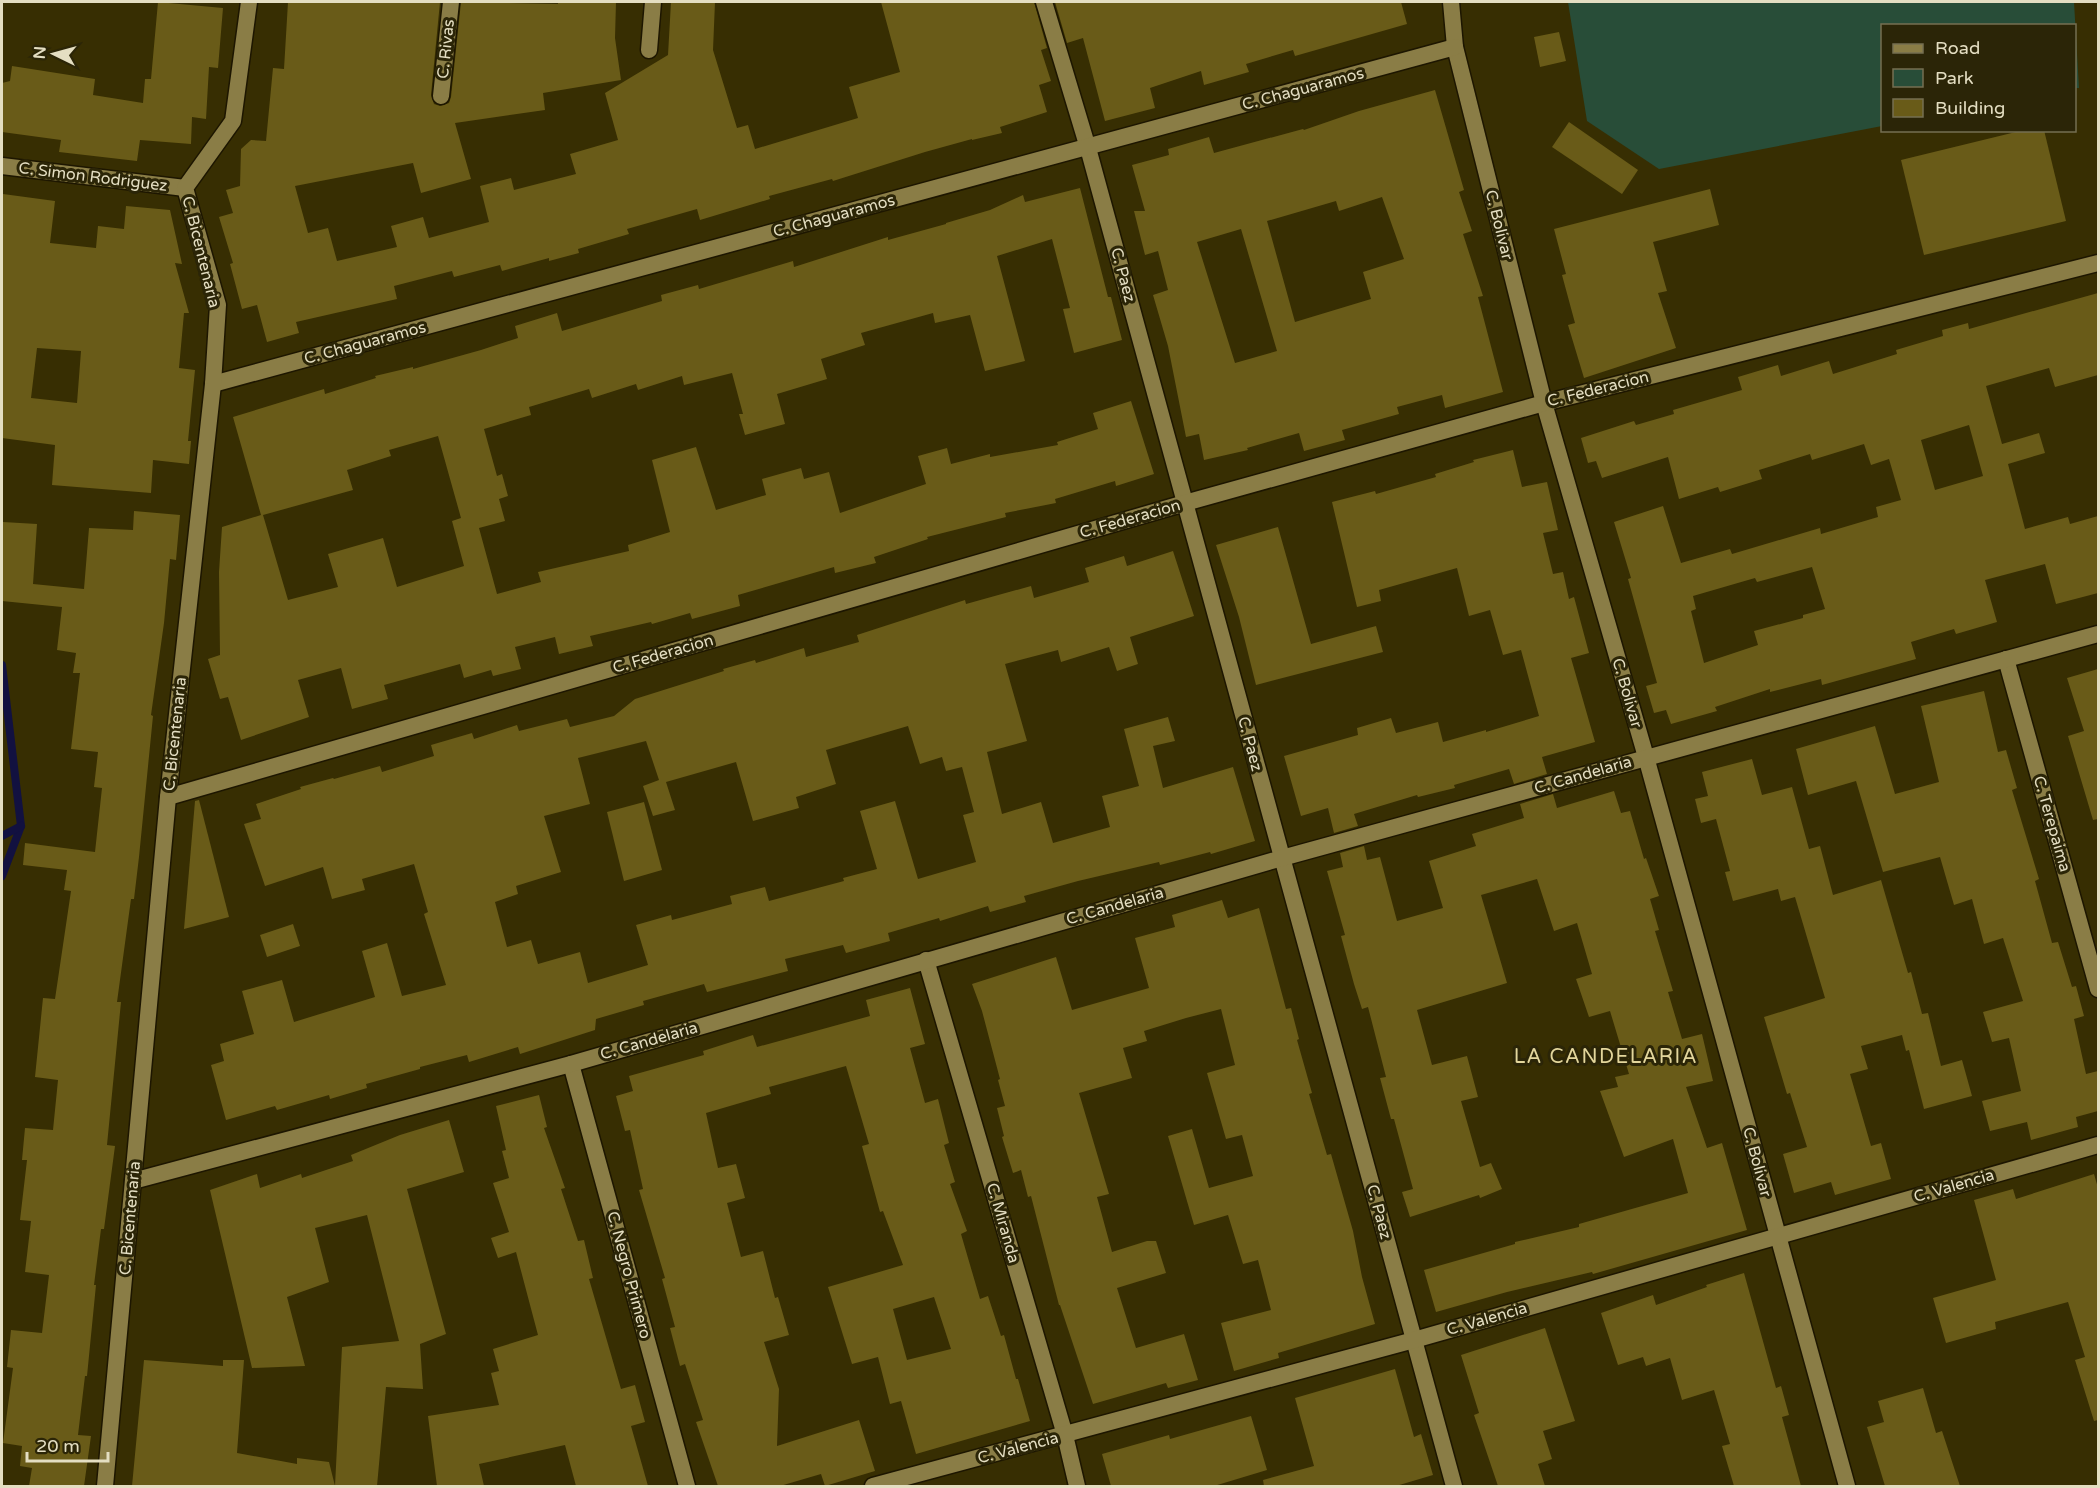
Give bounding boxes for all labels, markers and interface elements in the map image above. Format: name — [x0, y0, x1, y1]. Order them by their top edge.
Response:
street label: C. Rivas — [433, 18, 459, 80]
north arrow — [24, 24, 84, 84]
legend — [1881, 24, 2076, 132]
text: Road — [1935, 37, 1980, 59]
text: N — [30, 46, 51, 60]
street label: C. Chaguaramos — [1240, 63, 1366, 115]
text: Park — [1935, 67, 1974, 89]
text: Building — [1935, 97, 2005, 119]
street label: C. Simon Rodriguez — [18, 158, 169, 196]
street label: C. Bolivar — [1481, 188, 1518, 263]
street label: C. Chaguaramos — [771, 190, 897, 242]
street label: C. Bicentenaria — [177, 194, 225, 310]
street label: C. Paez — [1106, 245, 1140, 305]
street label: C. Chaguaramos — [302, 317, 428, 369]
street label: C. Federacion — [1545, 367, 1651, 411]
street label: C. Federacion — [1077, 495, 1183, 543]
street label: C. Federacion — [610, 630, 716, 678]
street label: C. Bolivar — [1608, 656, 1647, 731]
street label: C. Bicentenaria — [159, 676, 191, 792]
street label: C. Paez — [1233, 714, 1267, 774]
street label: C. Candelaria — [1532, 752, 1634, 798]
street label: C. Terepaima — [2029, 774, 2075, 874]
street label: C. Candelaria — [1064, 883, 1166, 929]
street label: C. Candelaria — [598, 1018, 700, 1064]
district label: LA CANDELARIA — [1514, 1045, 1698, 1069]
street label: C. Bolivar — [1738, 1125, 1776, 1200]
street label: C. Bicentenaria — [115, 1160, 145, 1276]
street label: C. Valencia — [1911, 1165, 1997, 1207]
street label: C. Miranda — [982, 1181, 1024, 1265]
street label: C. Paez — [1362, 1182, 1396, 1242]
street label: C. Negro Primero — [602, 1209, 656, 1341]
street label: C. Valencia — [1444, 1298, 1530, 1340]
scale bar — [27, 1425, 108, 1463]
street label: C. Valencia — [975, 1428, 1061, 1468]
text: 20 m — [36, 1435, 80, 1457]

